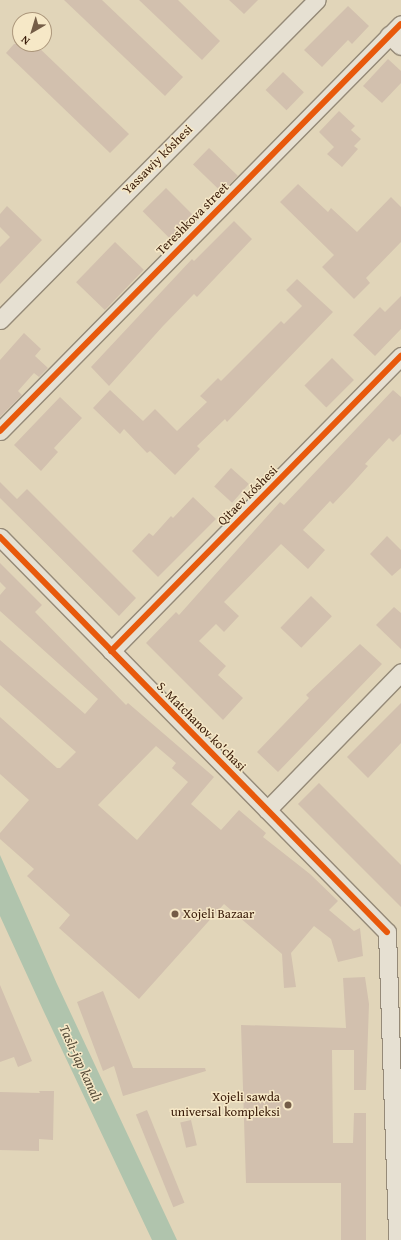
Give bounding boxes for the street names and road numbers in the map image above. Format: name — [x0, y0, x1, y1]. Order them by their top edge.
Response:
street label: Yassawiy kóshesi — [120, 122, 196, 198]
street label: Tereshkova street — [153, 179, 233, 259]
street label: Qitaev kóshesi — [215, 463, 281, 529]
street label: S. Matchanov ko'chasi — [153, 679, 249, 775]

